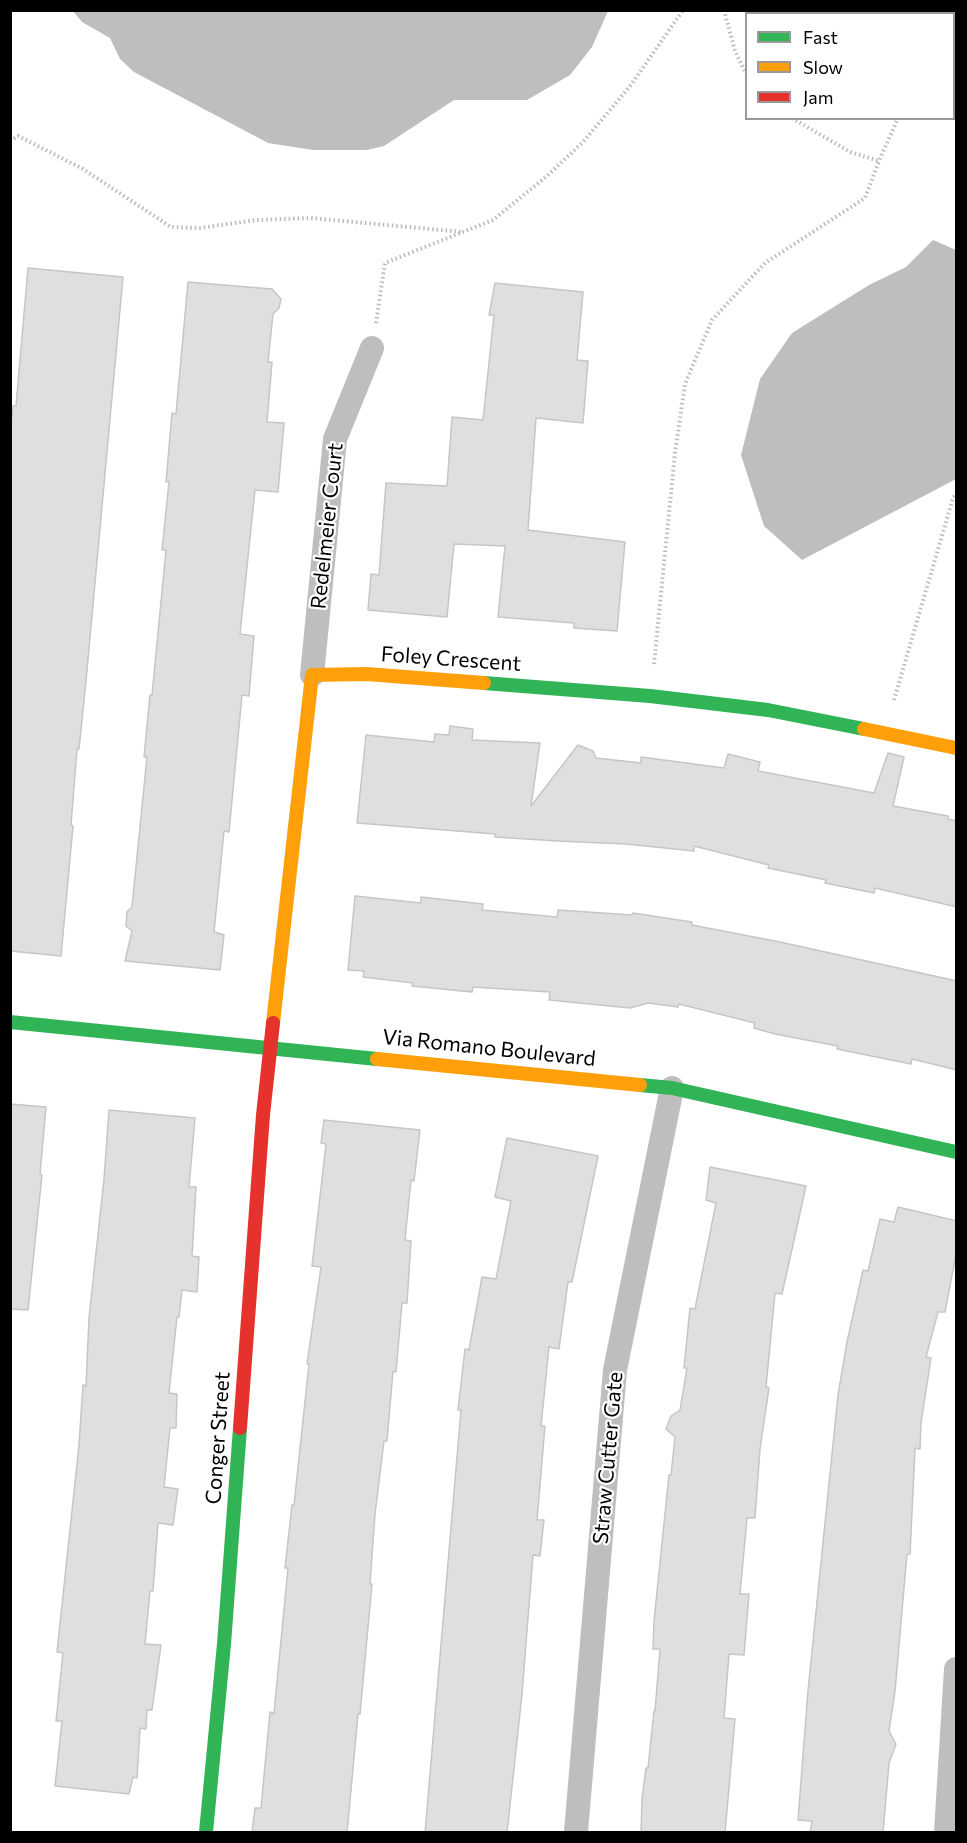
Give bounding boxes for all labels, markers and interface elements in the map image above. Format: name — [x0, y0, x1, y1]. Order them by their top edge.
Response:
legend — [745, 12, 955, 120]
text: Fast — [803, 26, 838, 48]
text: Slow — [803, 56, 843, 78]
text: Jam — [803, 86, 833, 108]
street label: Redelmeier Court — [306, 442, 348, 610]
street label: Foley Crescent — [380, 642, 522, 676]
street label: Via Romano Boulevard — [381, 1024, 597, 1072]
street label: Conger Street — [201, 1371, 235, 1505]
street label: Straw Cutter Gate — [588, 1371, 628, 1545]

